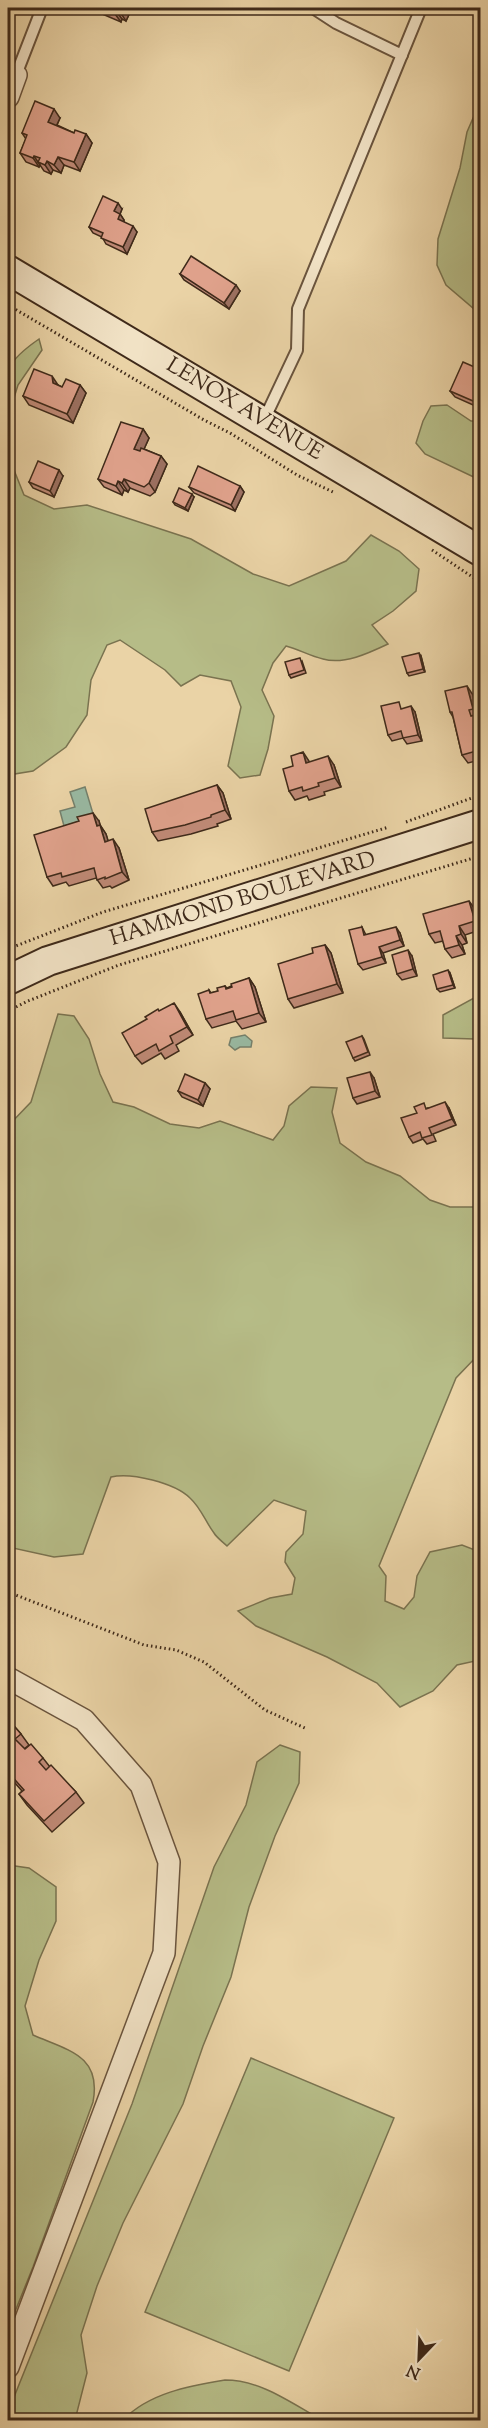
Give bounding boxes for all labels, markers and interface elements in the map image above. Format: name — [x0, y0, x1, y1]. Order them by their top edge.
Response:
street label: LENOX AVENUE — [159, 350, 329, 470]
street label: HAMMOND BOULEVARD — [106, 844, 380, 956]
north arrow — [389, 2329, 449, 2389]
text: N — [404, 2357, 424, 2384]

